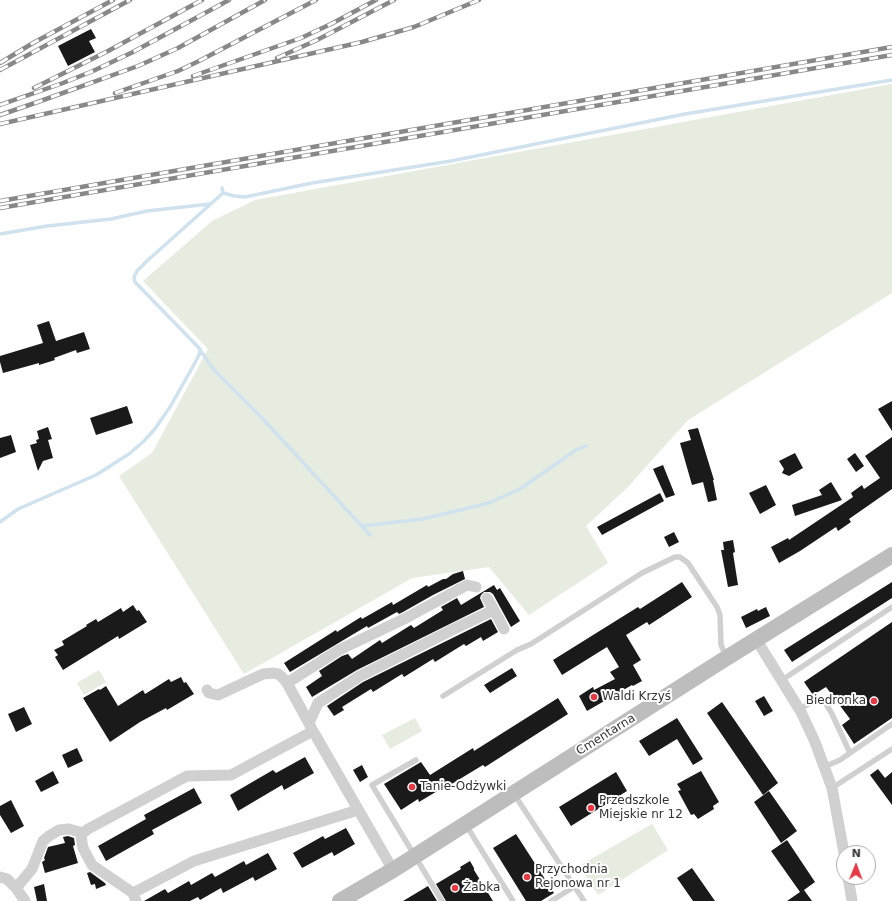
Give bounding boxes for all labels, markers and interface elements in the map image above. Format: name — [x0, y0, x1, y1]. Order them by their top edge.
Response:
place label: Waldi Krzyś — [602, 690, 671, 704]
marker: Waldi Krzyś — [589, 692, 599, 702]
place label: Biedronka — [806, 694, 866, 708]
marker: Biedronka — [869, 696, 879, 706]
street label: Cmentarna — [574, 711, 638, 759]
place label: Tanie-Odżywki — [420, 780, 506, 794]
marker: Tanie-Odżywki — [407, 782, 417, 792]
place label: Przedszkole Miejskie nr 12 — [599, 794, 683, 822]
marker: Przedszkole Miejskie nr 12 — [586, 803, 596, 813]
north arrow — [836, 845, 876, 885]
text: N — [851, 847, 861, 860]
place label: Przychodnia Rejonowa nr 1 — [535, 863, 621, 891]
marker: Przychodnia Rejonowa nr 1 — [522, 872, 532, 882]
place label: Żabka — [463, 881, 500, 895]
marker: Żabka — [450, 883, 460, 893]

